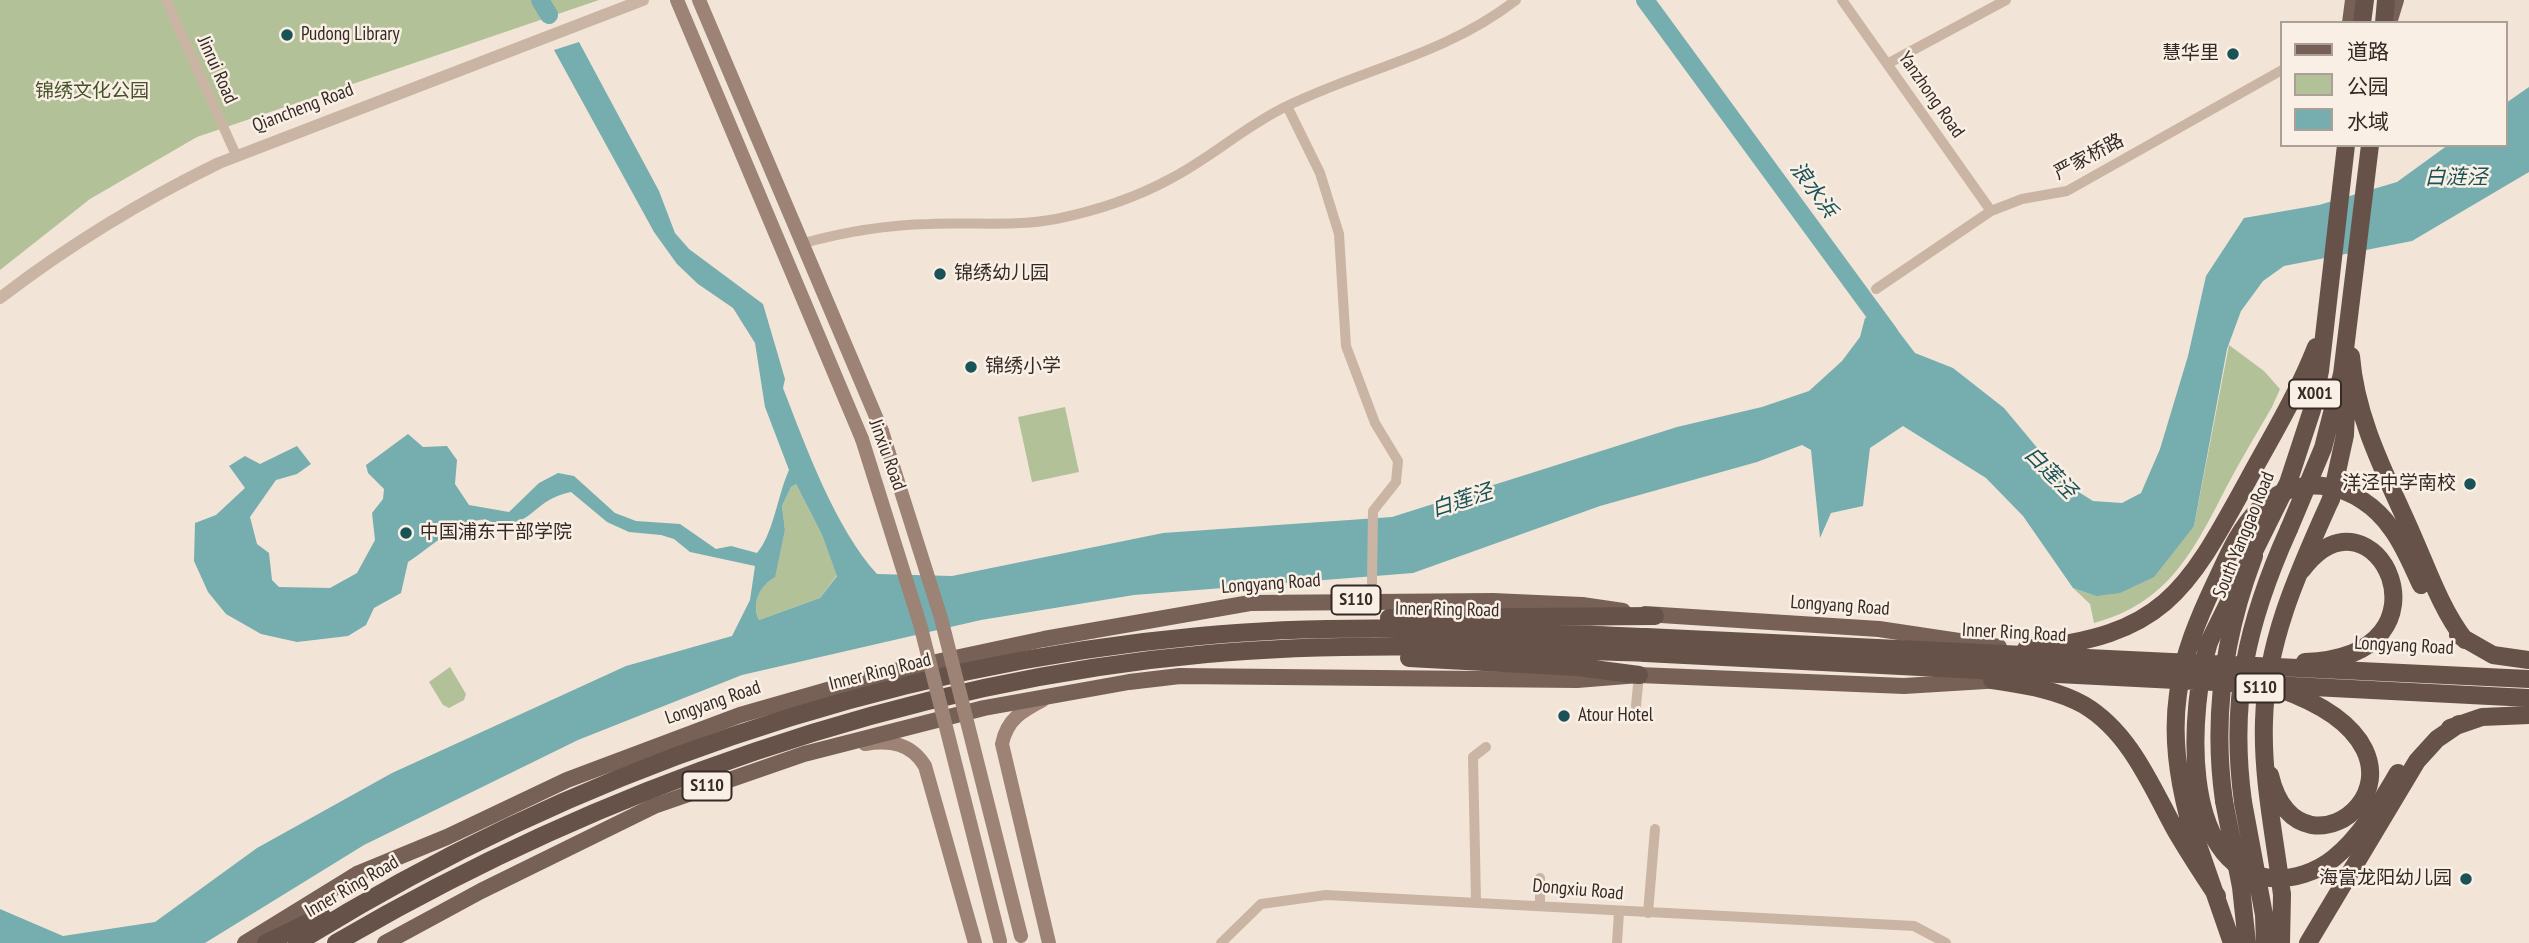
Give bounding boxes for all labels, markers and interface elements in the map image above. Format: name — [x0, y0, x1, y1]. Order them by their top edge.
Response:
legend — [2280, 21, 2508, 147]
place label: Pudong Library — [301, 24, 400, 46]
marker: Pudong Library — [279, 27, 295, 43]
street label: Jinrui Road — [192, 33, 242, 107]
text: 道路 — [2347, 38, 2389, 65]
place label: 慧华里 — [2162, 43, 2219, 65]
marker: 慧华里 — [2225, 46, 2241, 62]
street label: Yanzhong Road — [1893, 48, 1969, 142]
text: 公园 — [2347, 73, 2389, 100]
street label: Qiancheng Road — [249, 78, 357, 138]
park label: 锦绣文化公园 — [35, 81, 149, 103]
text: 水域 — [2347, 108, 2389, 135]
street label: 严家桥路 — [2050, 129, 2128, 185]
water label: 浪水浜 — [1784, 157, 1842, 223]
water label: 白涟泾 — [2425, 165, 2487, 191]
place label: 锦绣幼儿园 — [954, 263, 1049, 285]
marker: 锦绣幼儿园 — [932, 266, 948, 282]
place label: 锦绣小学 — [985, 356, 1061, 378]
marker: 锦绣小学 — [963, 359, 979, 375]
road number: X001 — [2289, 380, 2341, 408]
street label: Jinxiu Road — [864, 416, 910, 494]
water label: 白莲泾 — [2019, 442, 2081, 504]
street label: South Yanggao Road — [2208, 468, 2280, 602]
place label: 洋泾中学南校 — [2342, 473, 2456, 495]
marker: 洋泾中学南校 — [2462, 476, 2478, 492]
water label: 白莲泾 — [1428, 479, 1496, 523]
place label: 中国浦东干部学院 — [420, 522, 572, 544]
marker: 中国浦东干部学院 — [398, 525, 414, 541]
street label: Longyang Road — [1221, 569, 1321, 599]
road number: S110 — [1332, 586, 1380, 614]
street label: Longyang Road — [1790, 591, 1890, 621]
street label: Inner Ring Road — [1395, 598, 1499, 622]
street label: Inner Ring Road — [1961, 619, 2067, 647]
street label: Longyang Road — [2354, 632, 2454, 660]
street label: Inner Ring Road — [827, 648, 933, 696]
road number: S110 — [2236, 674, 2284, 702]
street label: Longyang Road — [662, 676, 764, 730]
place label: Atour Hotel — [1578, 705, 1653, 727]
marker: Atour Hotel — [1556, 708, 1572, 724]
road number: S110 — [682, 772, 732, 800]
street label: Inner Ring Road — [301, 851, 403, 923]
place label: 海富龙阳幼儿园 — [2319, 868, 2452, 890]
marker: 海富龙阳幼儿园 — [2458, 871, 2474, 887]
street label: Dongxiu Road — [1531, 875, 1625, 905]

